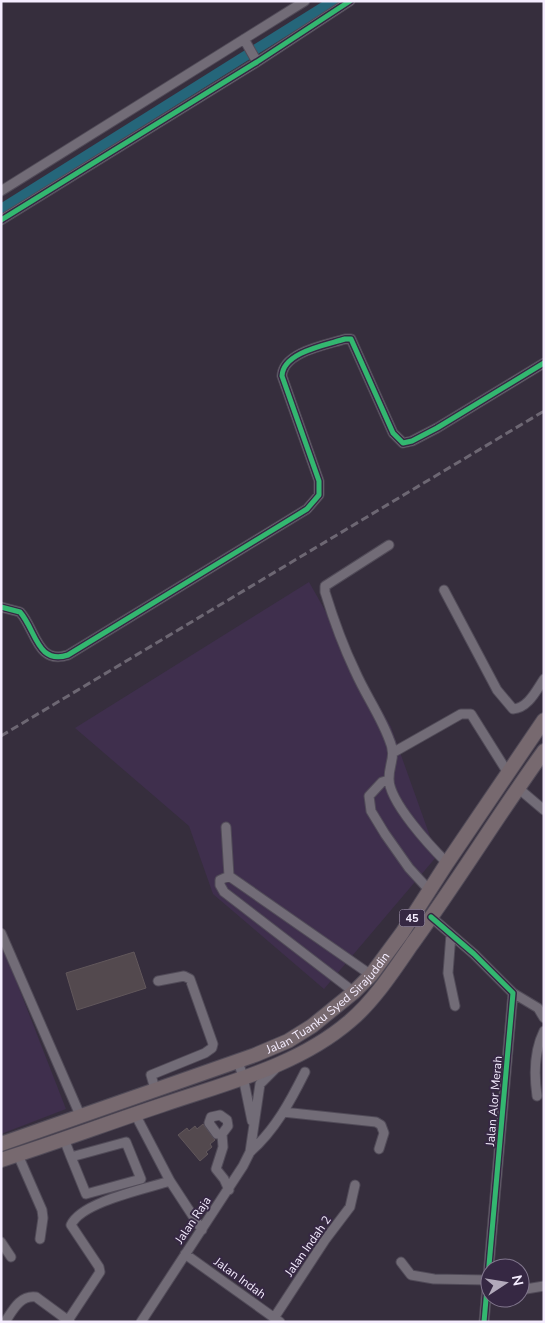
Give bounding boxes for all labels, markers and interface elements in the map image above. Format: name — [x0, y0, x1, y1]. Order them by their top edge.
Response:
road number: 45 — [400, 910, 424, 926]
street label: Jalan Tuanku Syed Sirajuddin — [263, 949, 393, 1058]
street label: Jalan Alor Merah — [482, 1055, 506, 1148]
street label: Jalan Raja — [171, 1193, 215, 1248]
street label: Jalan Indah 2 — [281, 1213, 335, 1280]
street label: Jalan Indah — [210, 1253, 269, 1302]
north arrow — [480, 1258, 530, 1308]
text: N — [507, 1273, 528, 1288]

